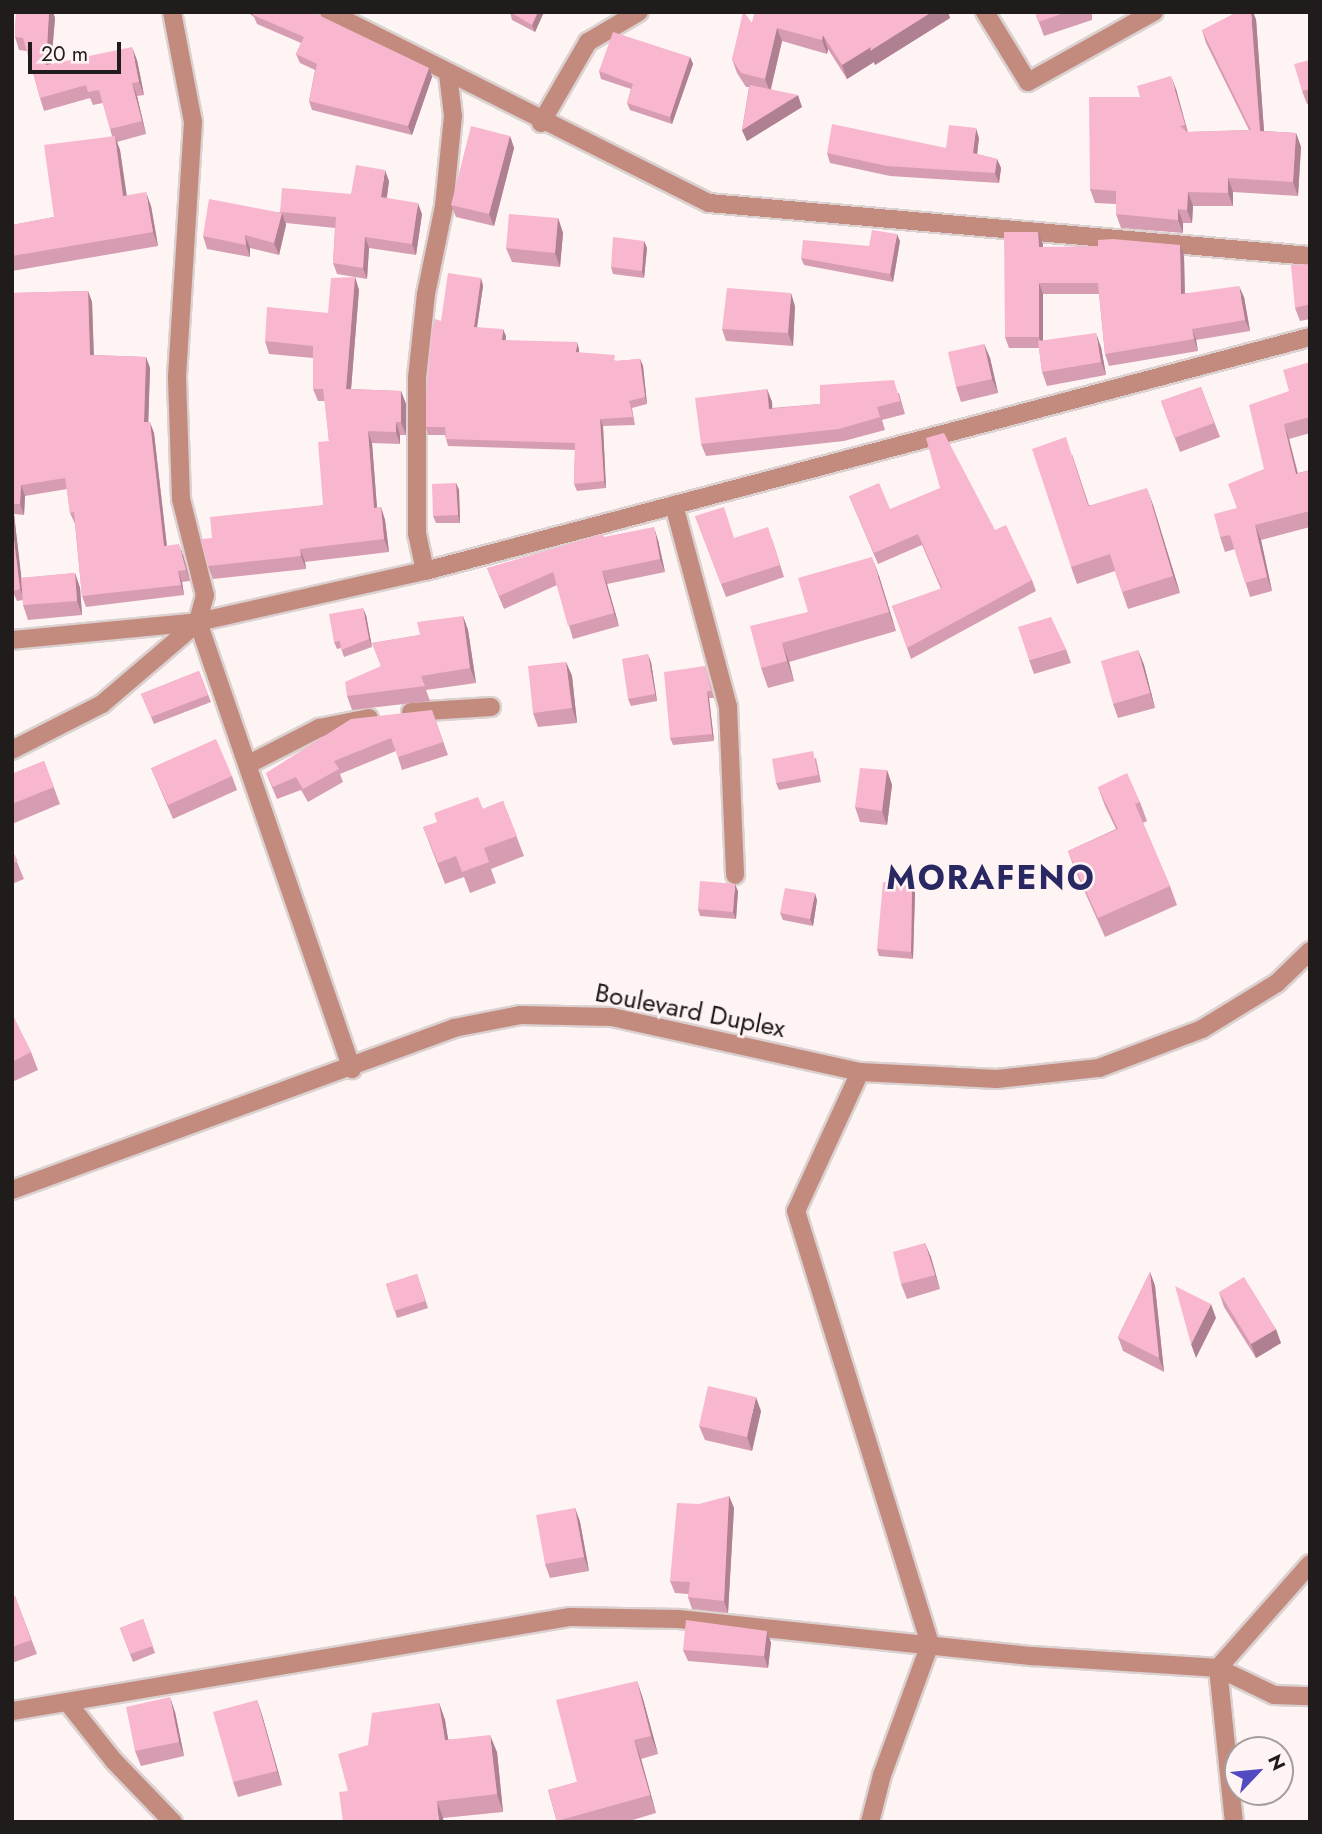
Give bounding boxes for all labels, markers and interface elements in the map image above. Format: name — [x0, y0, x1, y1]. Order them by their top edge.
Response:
scale bar — [32, 28, 124, 72]
text: 20 m — [41, 39, 88, 69]
district label: MORAFENO — [887, 858, 1095, 898]
street label: Boulevard Duplex — [592, 977, 788, 1045]
north arrow — [1224, 1736, 1294, 1806]
text: N — [1261, 1750, 1292, 1775]

